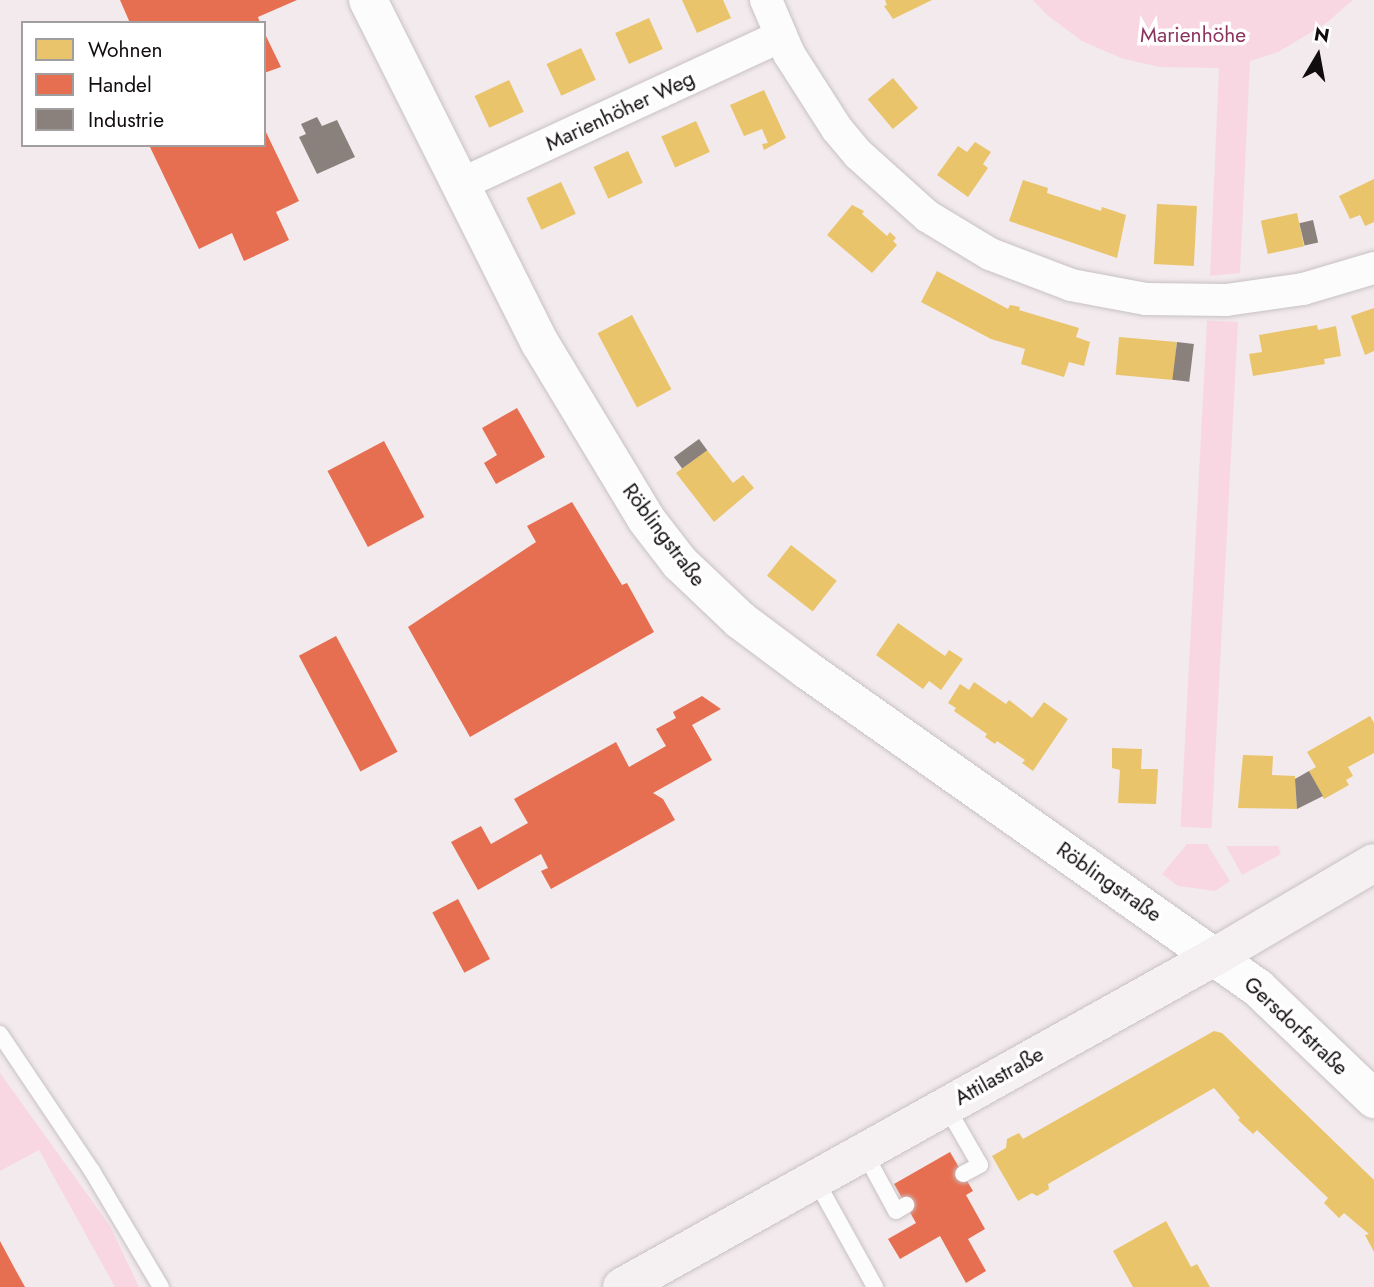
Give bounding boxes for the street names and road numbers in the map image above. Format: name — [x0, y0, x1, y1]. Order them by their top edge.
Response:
street label: Marienhöher Weg — [542, 65, 698, 157]
street label: Röblingstraße — [617, 479, 711, 591]
street label: Röblingstraße — [1052, 837, 1166, 927]
street label: Gersdorfstraße — [1239, 971, 1353, 1081]
street label: Attilastraße — [950, 1041, 1048, 1111]

